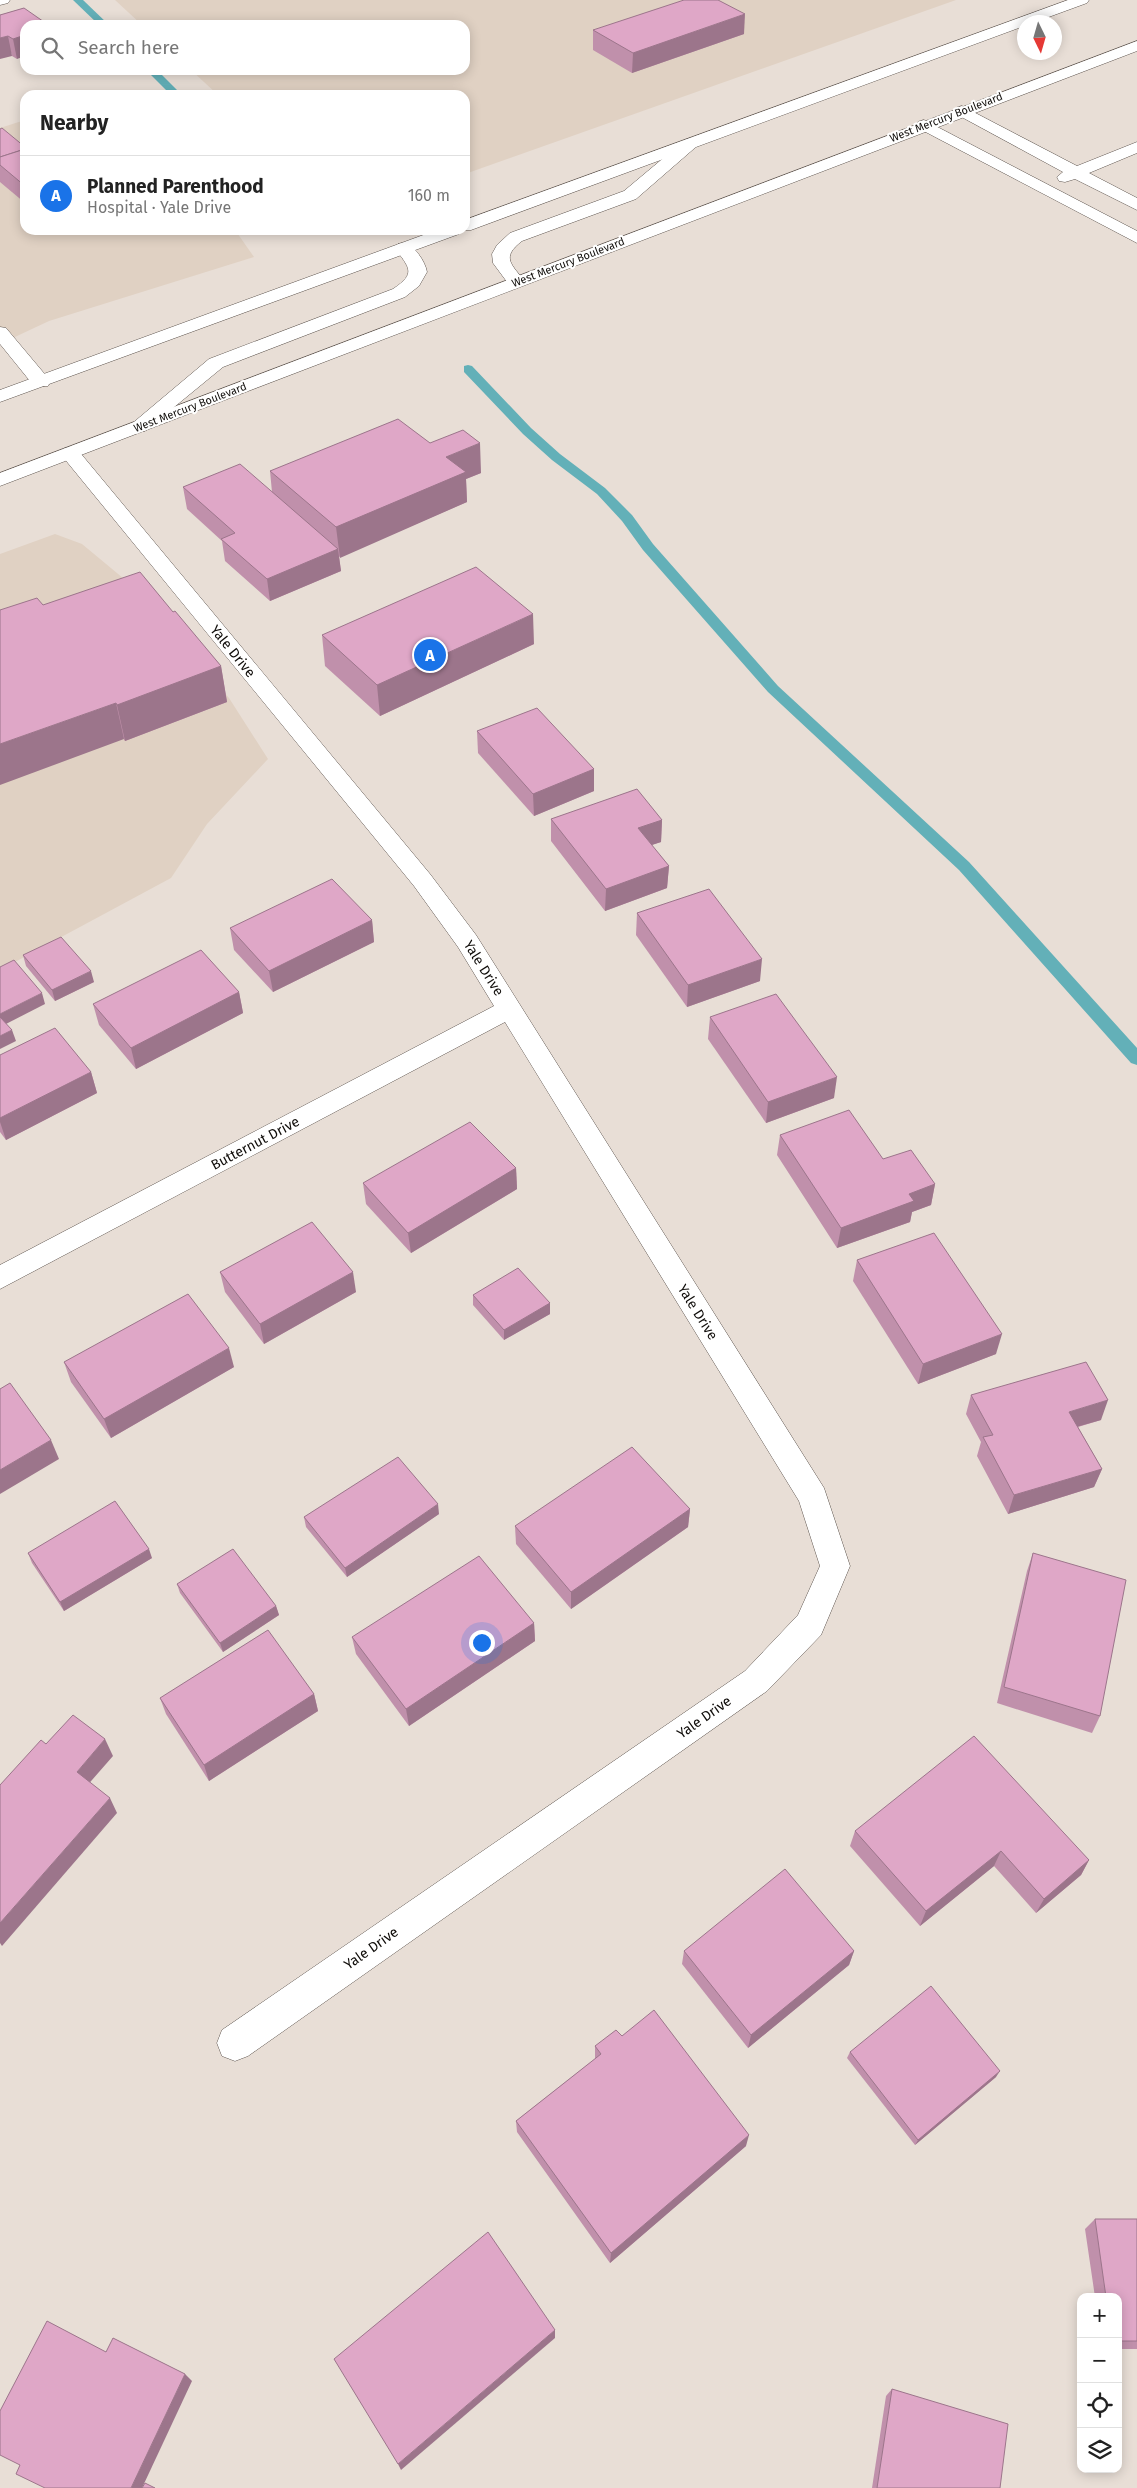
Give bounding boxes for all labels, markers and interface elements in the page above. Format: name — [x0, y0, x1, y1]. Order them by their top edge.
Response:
north arrow — [1017, 15, 1062, 60]
search box — [20, 20, 470, 75]
icon: search — [38, 34, 66, 62]
text: Search here — [78, 36, 179, 59]
street label: West Mercury Boulevard — [888, 90, 1004, 145]
text: Nearby — [40, 110, 108, 136]
text: Planned Parenthood — [87, 175, 264, 198]
text: A — [51, 186, 61, 205]
text: 160 m — [408, 186, 450, 205]
text: Hospital · Yale Drive — [87, 198, 231, 217]
street label: West Mercury Boulevard — [510, 235, 626, 290]
street label: West Mercury Boulevard — [132, 380, 248, 435]
street label: Yale Drive — [206, 622, 259, 681]
pin: A — [414, 636, 446, 674]
street label: Yale Drive — [460, 937, 507, 999]
street label: Butternut Drive — [208, 1113, 302, 1174]
street label: Yale Drive — [674, 1281, 721, 1343]
your location — [469, 1630, 495, 1656]
street label: Yale Drive — [674, 1693, 735, 1742]
street label: Yale Drive — [341, 1924, 402, 1973]
map controls — [1077, 2293, 1122, 2473]
button: + — [1077, 2293, 1122, 2338]
button: − — [1077, 2338, 1122, 2383]
button: locate — [1077, 2383, 1122, 2428]
button: layers — [1077, 2428, 1122, 2473]

